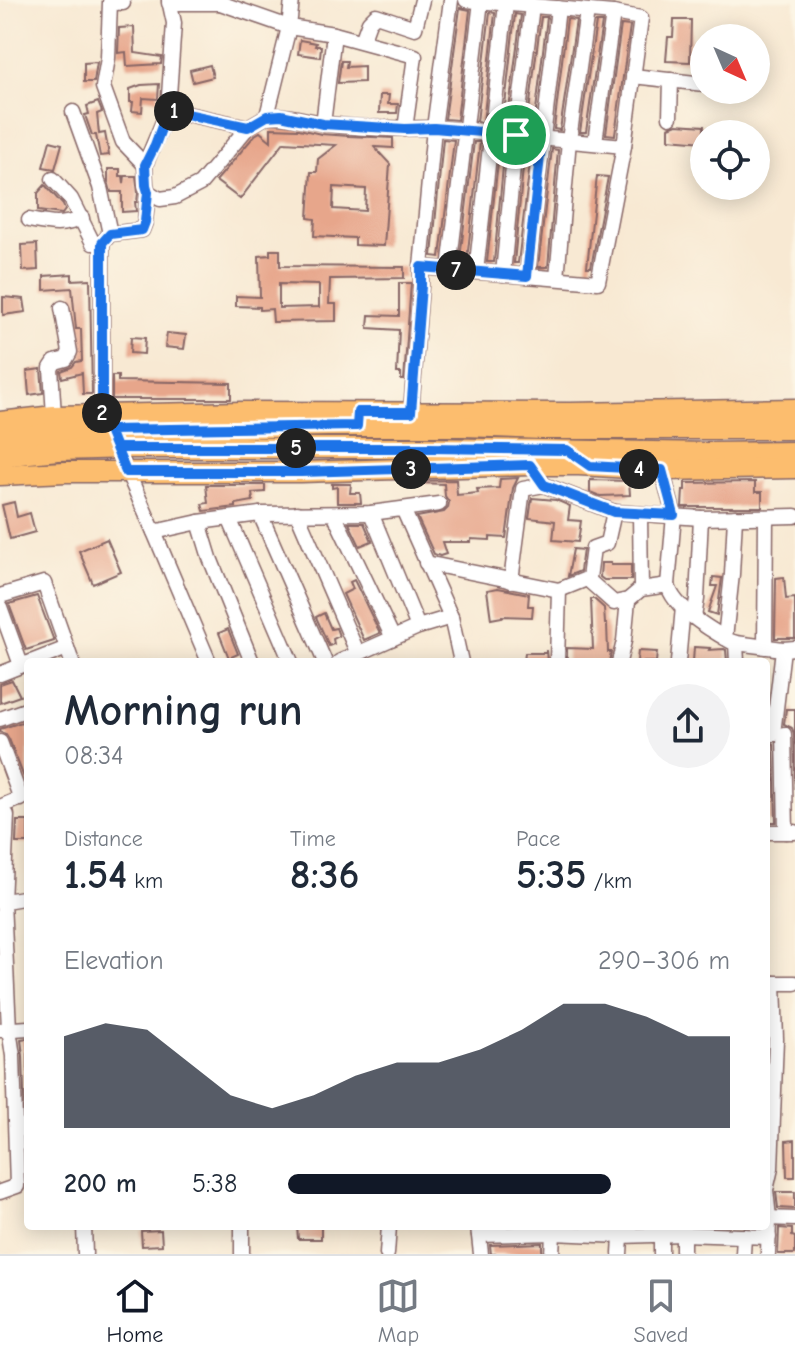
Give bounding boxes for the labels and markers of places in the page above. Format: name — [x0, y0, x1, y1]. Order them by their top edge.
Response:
pin: 1 — [154, 91, 194, 131]
pin — [482, 101, 550, 169]
pin: 7 — [436, 250, 476, 290]
pin: 2 — [82, 393, 122, 433]
pin: 5 — [276, 428, 316, 468]
pin: 3 — [391, 449, 431, 489]
pin: 4 — [619, 449, 659, 489]

